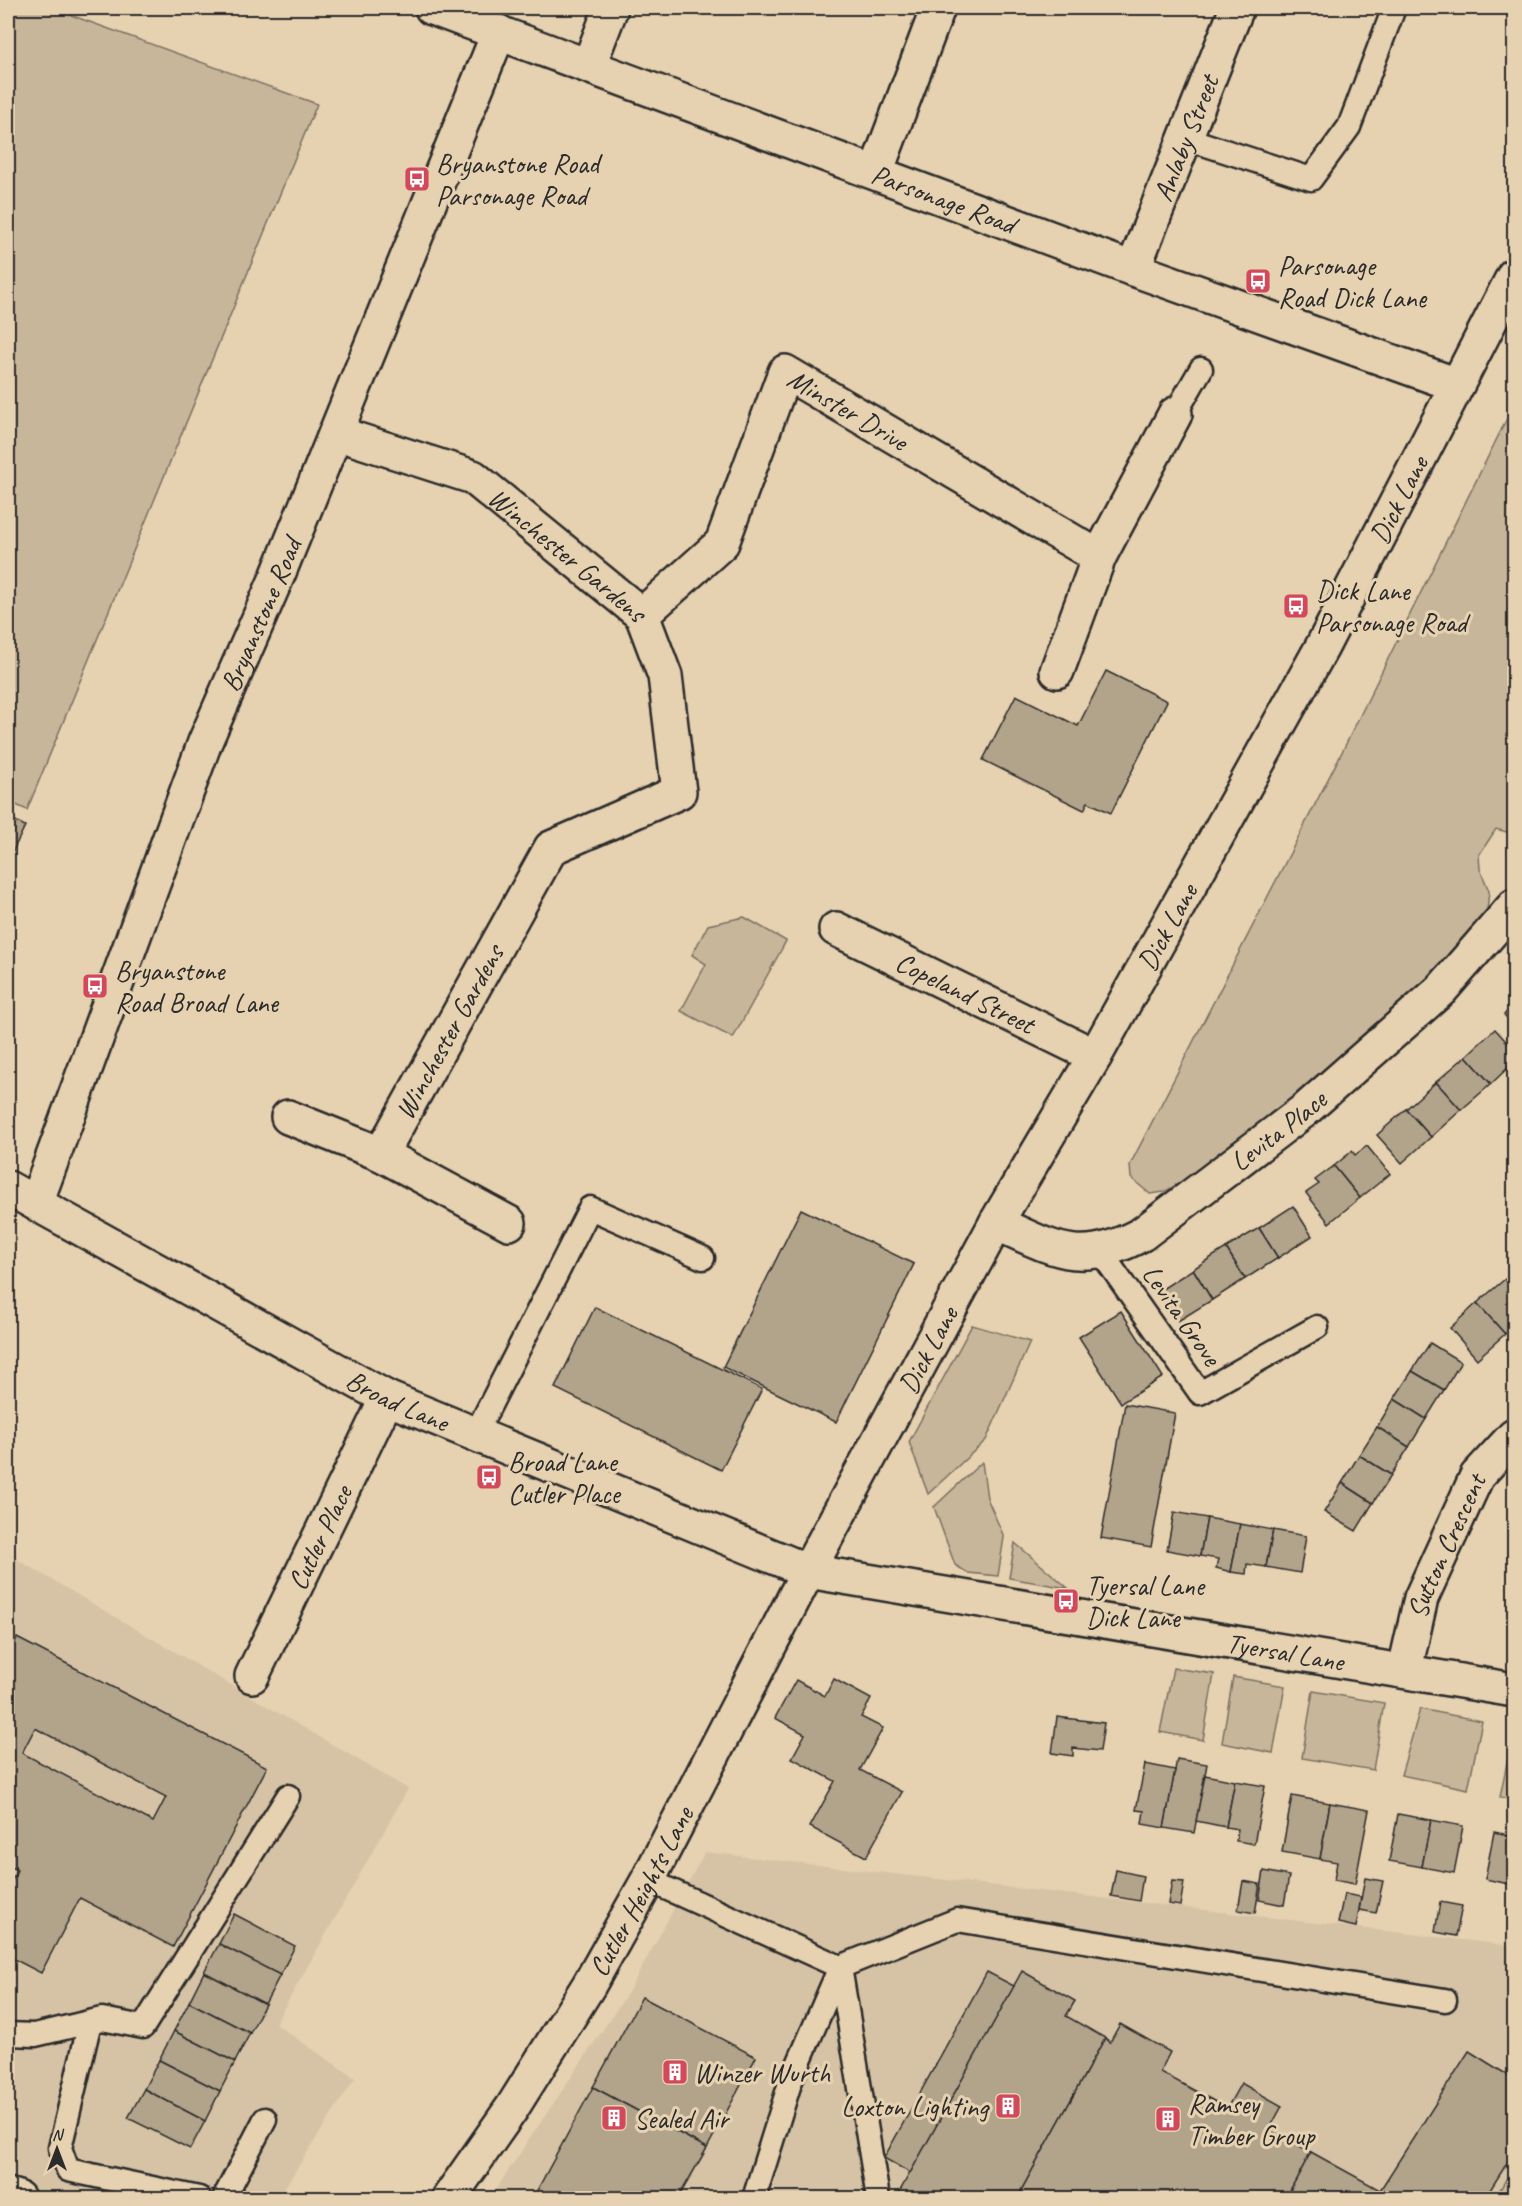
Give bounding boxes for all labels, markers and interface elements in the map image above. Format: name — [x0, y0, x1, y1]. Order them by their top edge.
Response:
street label: Anlaby Street — [1144, 68, 1227, 206]
place label: Bryanstone Road Parsonage Road — [436, 146, 603, 213]
street label: Parsonage Road — [867, 156, 1024, 243]
bus stop icon: Bryanstone Road Parsonage Road — [402, 164, 432, 194]
place label: Parsonage Road Dick Lane — [1278, 248, 1428, 315]
bus stop icon: Parsonage Road Dick Lane — [1243, 266, 1273, 296]
street label: Minster Drive — [782, 360, 916, 459]
street label: Dick Lane — [1361, 448, 1436, 549]
street label: Winchester Gardens — [482, 479, 656, 631]
street label: Bryanstone Road — [212, 529, 310, 696]
place label: Dick Lane Parsonage Road — [1316, 573, 1471, 640]
bus stop icon: Dick Lane Parsonage Road — [1281, 591, 1311, 621]
street label: Dick Lane — [1129, 876, 1206, 976]
street label: Winchester Gardens — [387, 937, 512, 1125]
street label: Copeland Street — [890, 944, 1043, 1042]
place label: Bryanstone Road Broad Lane — [115, 953, 280, 1020]
bus stop icon: Bryanstone Road Broad Lane — [80, 971, 110, 1001]
street label: Levita Place — [1223, 1081, 1335, 1178]
street label: Levita Grove — [1135, 1258, 1230, 1374]
street label: Dick Lane — [890, 1298, 966, 1399]
street label: Broad Lane — [340, 1362, 456, 1440]
place label: Broad Lane Cutler Place — [508, 1444, 622, 1511]
bus stop icon: Broad Lane Cutler Place — [474, 1462, 504, 1492]
street label: Sutton Crescent — [1400, 1466, 1494, 1621]
street label: Cutler Place — [279, 1478, 360, 1595]
place label: Tyersal Lane Dick Lane — [1086, 1568, 1206, 1635]
bus stop icon: Tyersal Lane Dick Lane — [1051, 1586, 1081, 1616]
street label: Tyersal Lane — [1224, 1624, 1348, 1679]
street label: Cutler Heights Lane — [580, 1799, 701, 1982]
place label: Winzer Wurth — [694, 2055, 830, 2090]
building icon: Winzer Wurth — [660, 2057, 690, 2087]
place label: Ramsey Timber Group — [1188, 2086, 1316, 2153]
place label: Loxton Lighting — [841, 2089, 990, 2124]
building icon: Loxton Lighting — [993, 2091, 1023, 2121]
place label: Sealed Air — [634, 2101, 730, 2136]
building icon: Sealed Air — [599, 2103, 629, 2133]
building icon: Ramsey Timber Group — [1153, 2104, 1183, 2134]
north arrow — [27, 2119, 87, 2179]
text: N — [52, 2125, 65, 2145]

